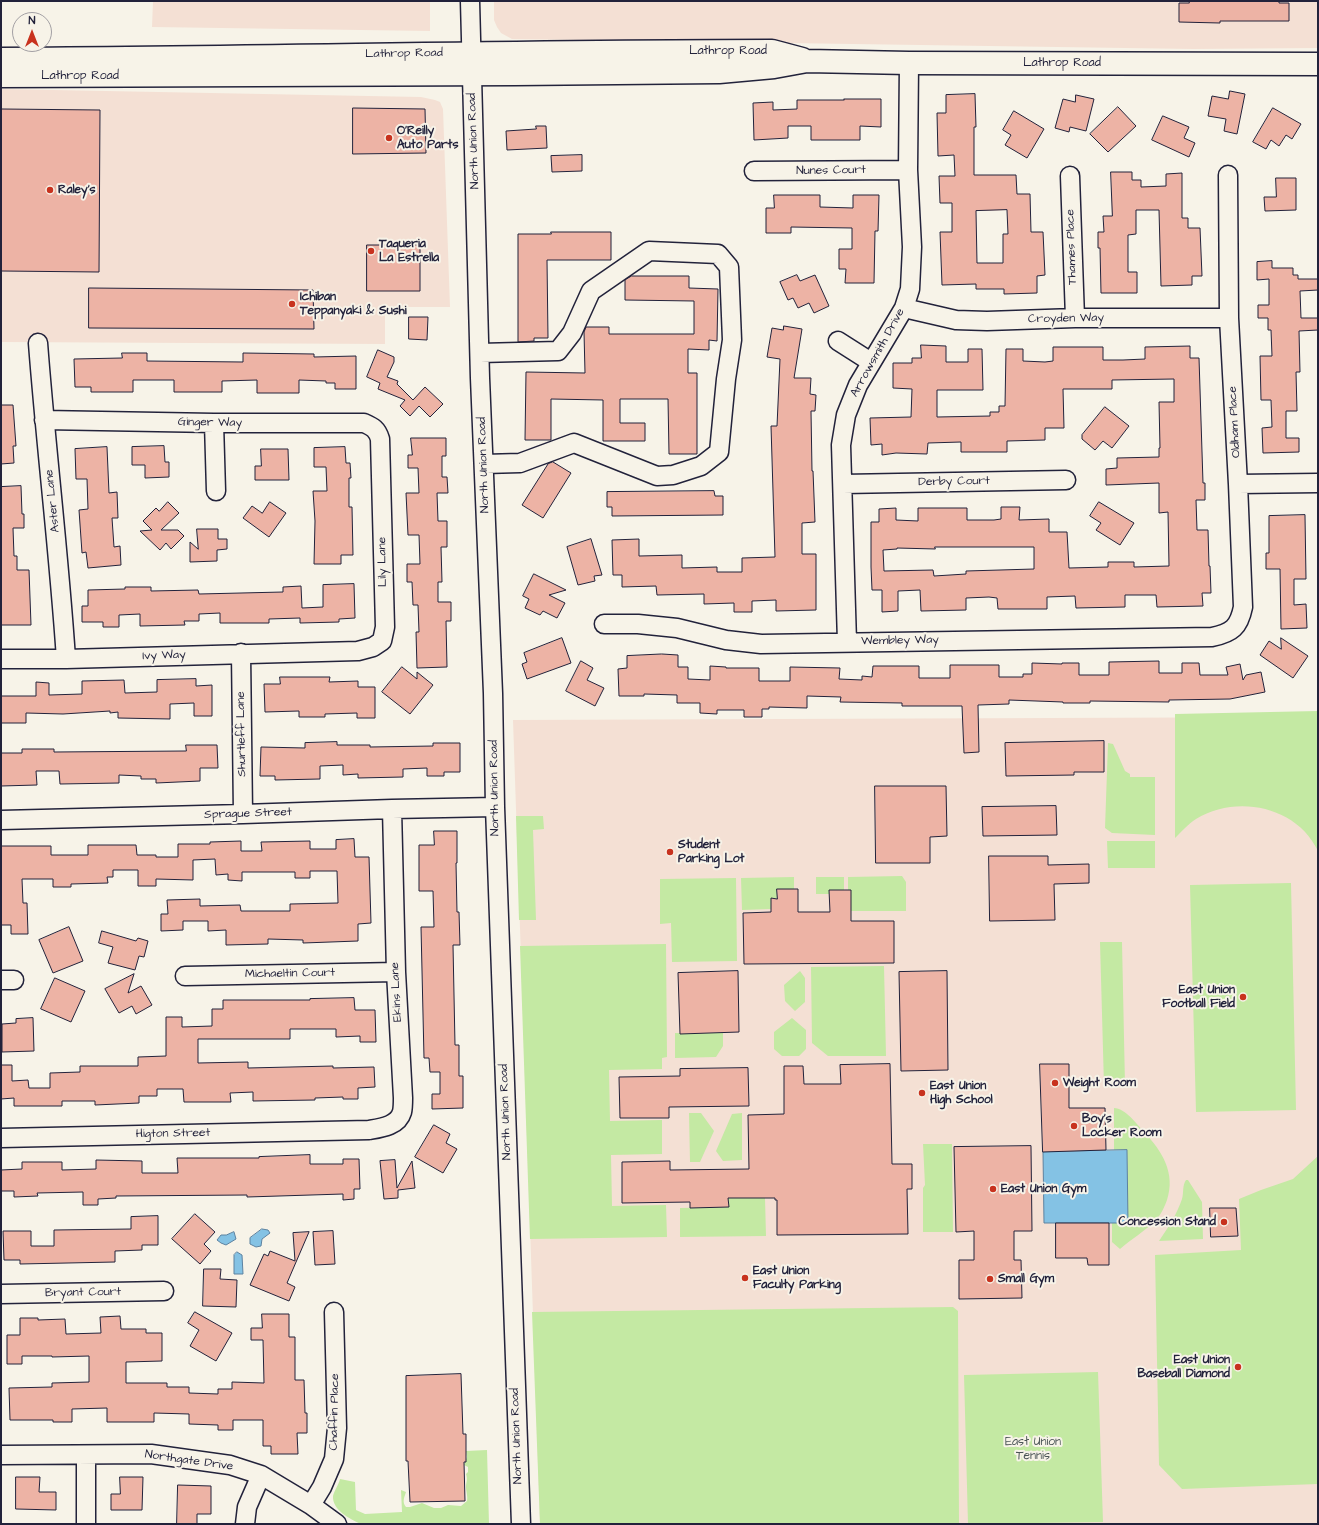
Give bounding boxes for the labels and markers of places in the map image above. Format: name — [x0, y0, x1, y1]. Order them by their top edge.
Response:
place label: O'Reilly Auto Parts — [397, 124, 458, 152]
marker: O'Reilly Auto Parts — [384, 133, 394, 143]
place label: Raley's — [58, 183, 96, 197]
marker: Raley's — [45, 185, 55, 195]
place label: Taqueria La Estrella — [379, 237, 439, 265]
marker: Taqueria La Estrella — [366, 246, 376, 256]
place label: Ichiban Teppanyaki & Sushi — [300, 290, 407, 318]
marker: Ichiban Teppanyaki & Sushi — [287, 299, 297, 309]
place label: Student Parking Lot — [678, 838, 744, 866]
marker: Student Parking Lot — [665, 847, 675, 857]
place label: East Union Football Field — [1162, 983, 1235, 1011]
marker: East Union Football Field — [1238, 992, 1248, 1002]
place label: Weight Room — [1063, 1076, 1136, 1090]
marker: Weight Room — [1050, 1078, 1060, 1088]
place label: East Union High School — [930, 1079, 993, 1107]
marker: East Union High School — [917, 1088, 927, 1098]
place label: Boy's Locker Room — [1082, 1112, 1161, 1140]
marker: Boy's Locker Room — [1069, 1121, 1079, 1131]
place label: East Union Gym — [1001, 1182, 1086, 1196]
marker: East Union Gym — [988, 1184, 998, 1194]
place label: Concession Stand — [1118, 1215, 1216, 1229]
marker: Concession Stand — [1219, 1217, 1229, 1227]
place label: East Union Faculty Parking — [753, 1264, 841, 1292]
place label: Small Gym — [998, 1272, 1054, 1286]
marker: East Union Faculty Parking — [740, 1273, 750, 1283]
marker: Small Gym — [985, 1274, 995, 1284]
place label: East Union Baseball Diamond — [1137, 1353, 1230, 1381]
marker: East Union Baseball Diamond — [1233, 1362, 1243, 1372]

